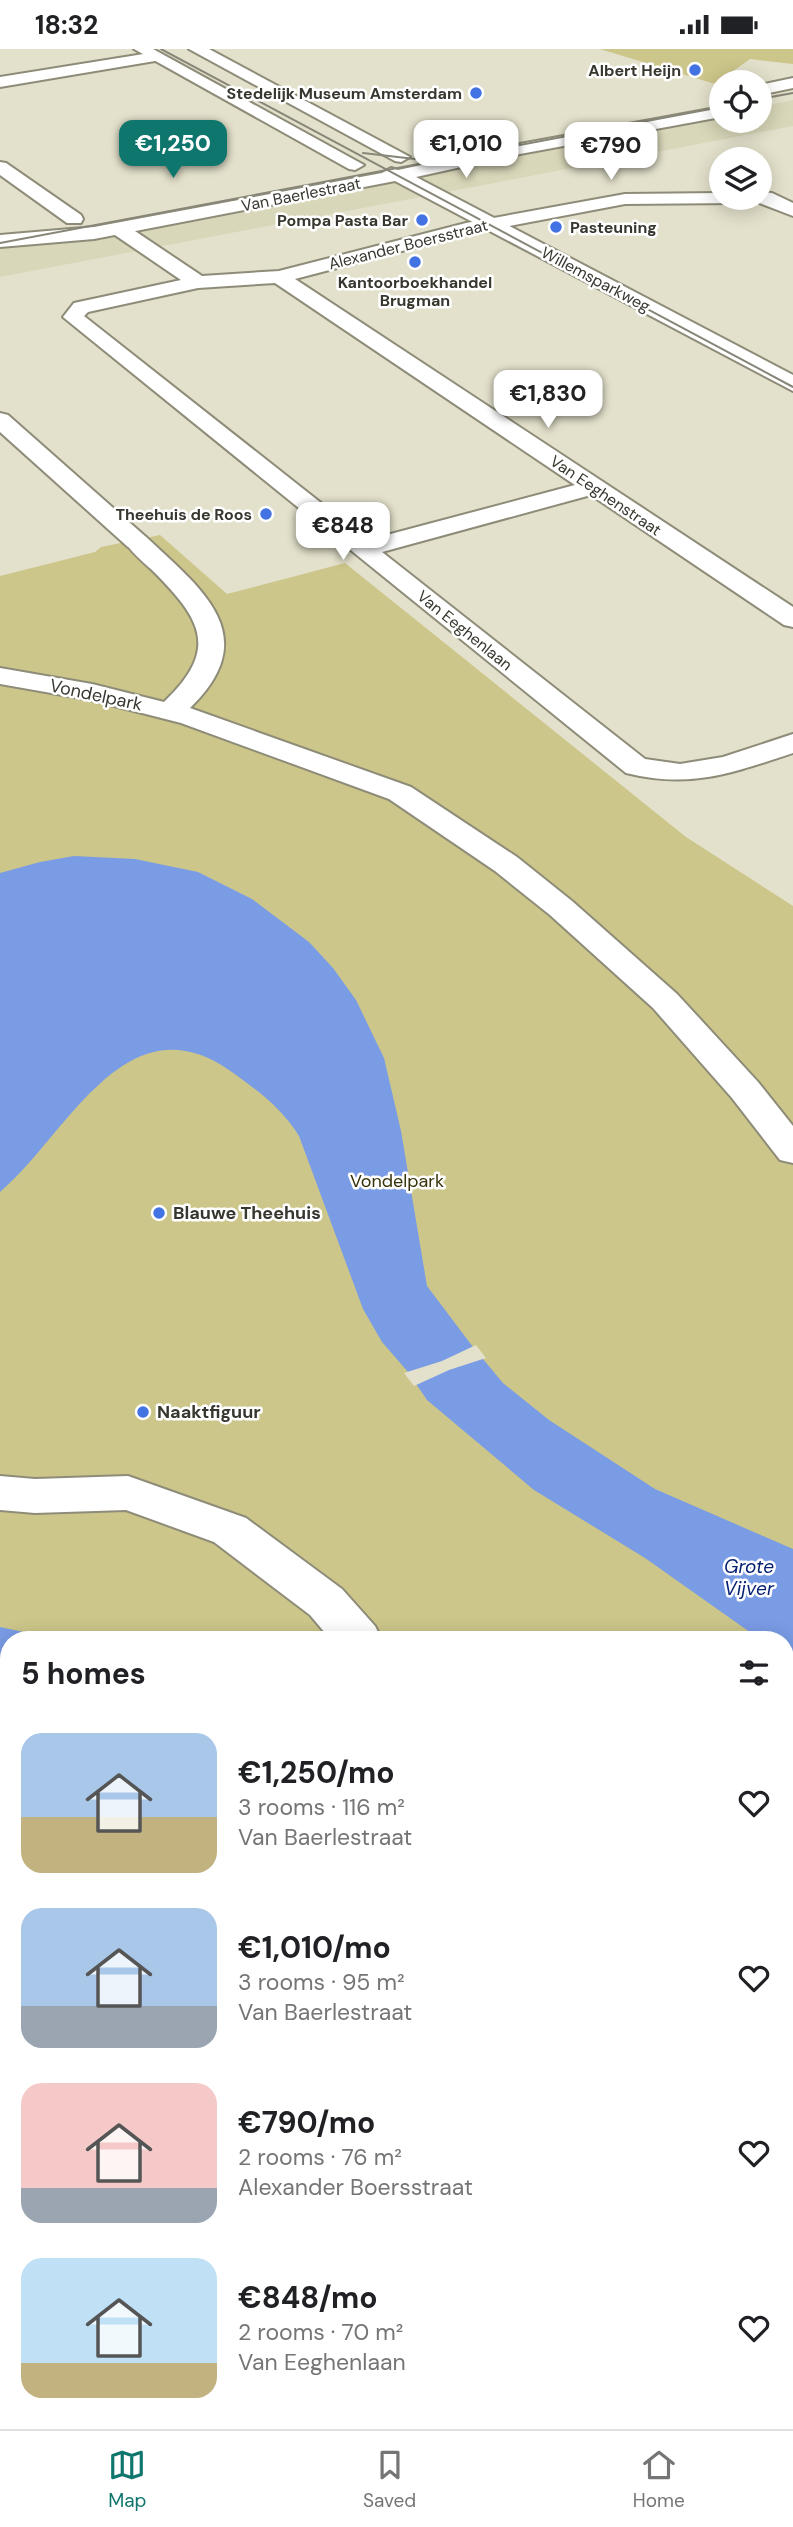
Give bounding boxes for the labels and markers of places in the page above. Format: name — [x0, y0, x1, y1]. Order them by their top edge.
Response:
place label: Albert Heijn — [588, 60, 681, 81]
marker: Albert Heijn — [687, 62, 703, 78]
place label: Stedelijk Museum Amsterdam — [227, 83, 462, 104]
marker: Stedelijk Museum Amsterdam — [468, 85, 484, 101]
pin: €1,250 — [116, 121, 230, 180]
pin: €1,010 — [409, 121, 523, 180]
pin: €790 — [570, 123, 652, 182]
place label: Pompa Pasta Bar — [277, 210, 408, 231]
marker: Pompa Pasta Bar — [414, 212, 430, 228]
place label: Pasteuning — [570, 217, 657, 238]
marker: Pasteuning — [548, 219, 564, 235]
marker: Kantoorboekhandel Brugman — [407, 254, 423, 270]
place label: Kantoorboekhandel Brugman — [338, 272, 492, 311]
pin: €1,830 — [491, 371, 605, 430]
pin: €848 — [302, 503, 384, 562]
place label: Theehuis de Roos — [115, 504, 252, 525]
marker: Theehuis de Roos — [258, 506, 274, 522]
place label: Blauwe Theehuis — [173, 1201, 321, 1225]
marker: Blauwe Theehuis — [151, 1205, 167, 1221]
place label: Naaktfiguur — [157, 1400, 261, 1424]
marker: Naaktfiguur — [135, 1404, 151, 1420]

